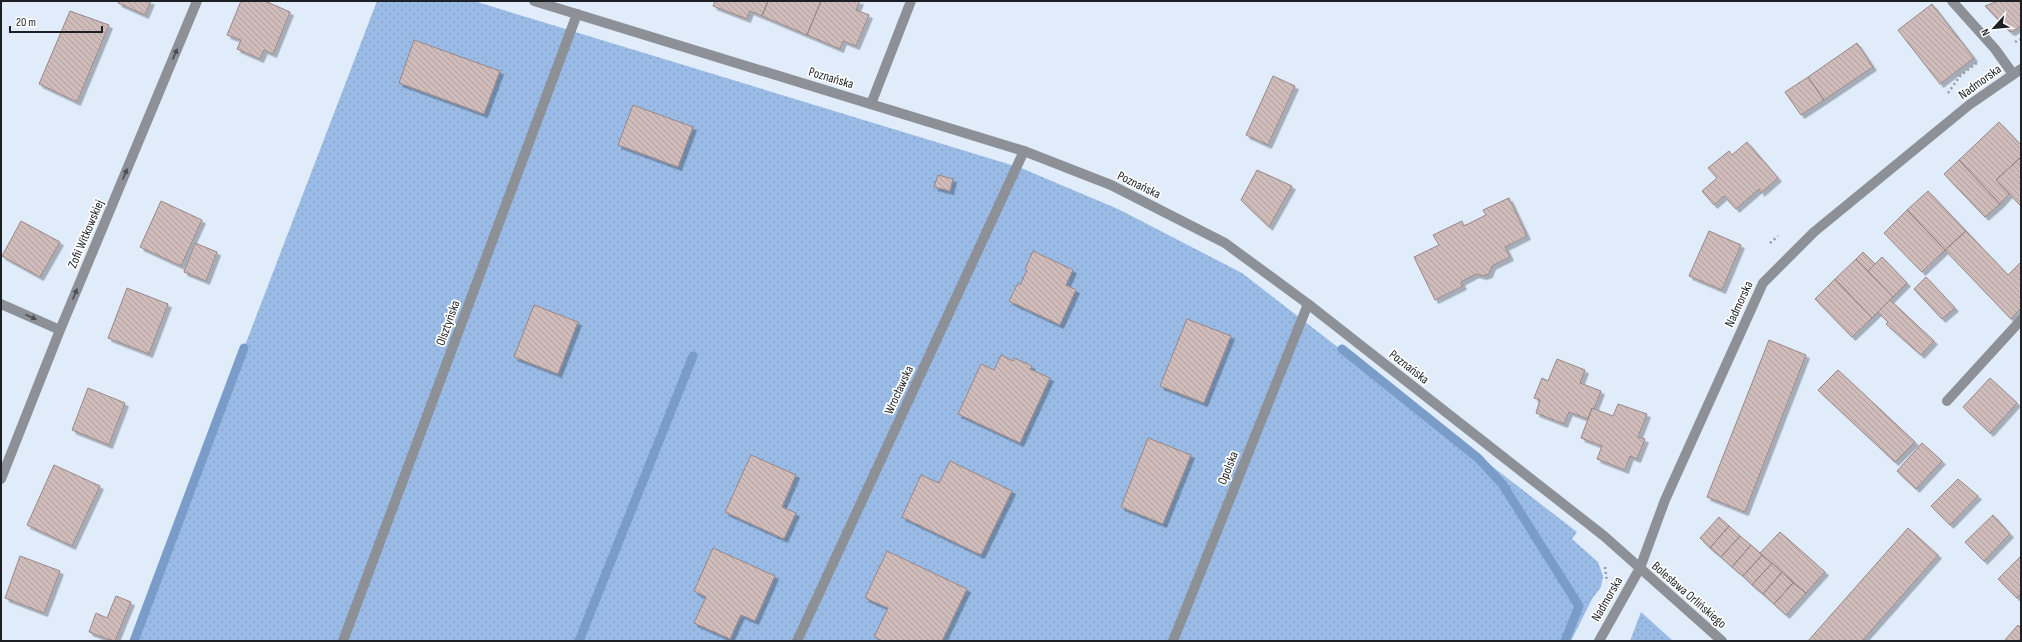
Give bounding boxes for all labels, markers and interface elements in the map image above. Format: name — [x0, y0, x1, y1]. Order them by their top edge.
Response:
scale bar — [10, 8, 102, 34]
north arrow — [1974, 8, 2014, 48]
text: 20 m — [16, 15, 36, 30]
text: N — [1978, 27, 1993, 38]
one-way arrow — [173, 47, 179, 59]
street label: Nadmorska — [1955, 61, 2005, 103]
street label: Poznańska — [807, 64, 855, 92]
one-way arrow — [123, 167, 129, 179]
street label: Poznańska — [1115, 168, 1163, 202]
street label: Zofii Witkowskiej — [64, 198, 108, 270]
street label: Nadmorska — [1721, 278, 1757, 330]
one-way arrow — [72, 288, 78, 299]
street label: Olsztyńska — [432, 298, 464, 348]
one-way arrow — [25, 314, 37, 320]
street label: Poznańska — [1386, 346, 1432, 388]
street label: Wrocławska — [881, 363, 917, 417]
street label: Opolska — [1214, 449, 1242, 487]
street label: Bolesława Orlińskiego — [1648, 558, 1730, 632]
street label: Nadmorska — [1588, 574, 1626, 624]

